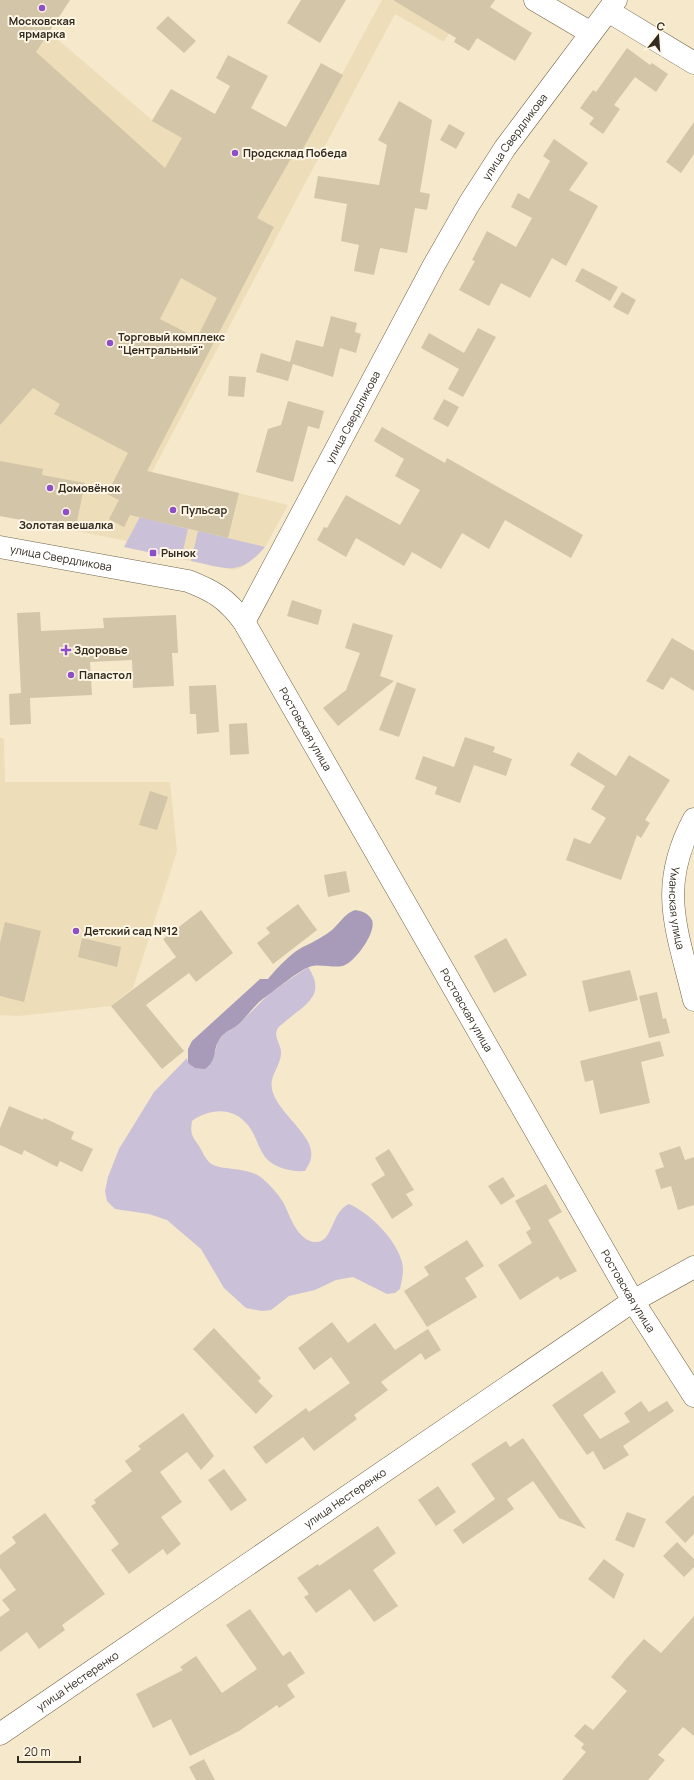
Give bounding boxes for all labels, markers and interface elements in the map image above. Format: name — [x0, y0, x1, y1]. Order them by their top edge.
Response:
marker: Московская ярмарка — [37, 3, 47, 13]
place label: Московская ярмарка — [9, 13, 75, 41]
north arrow — [638, 16, 678, 56]
text: С — [655, 18, 667, 34]
street label: улица Свердликова — [478, 90, 550, 183]
place label: Продсклад Победа — [243, 145, 347, 160]
marker: Продсклад Победа — [230, 148, 240, 158]
place label: Торговый комплекс "Центральный" — [118, 329, 225, 357]
marker: Торговый комплекс "Центральный" — [105, 338, 115, 348]
street label: улица Свердликова — [322, 368, 383, 466]
place label: Домовёнок — [58, 480, 121, 495]
marker: Домовёнок — [45, 483, 55, 493]
place label: Пульсар — [181, 502, 227, 517]
marker: Пульсар — [168, 505, 178, 515]
marker: Золотая вешалка — [61, 507, 71, 517]
place label: Золотая вешалка — [19, 517, 113, 532]
street label: улица Свердликова — [9, 541, 113, 574]
place label: Рынок — [161, 545, 197, 560]
marker: Рынок — [148, 548, 158, 558]
place label: Здоровье — [74, 642, 128, 657]
marker: Здоровье — [61, 645, 71, 655]
place label: Папастол — [79, 667, 132, 682]
marker: Папастол — [66, 670, 76, 680]
street label: Ростовская улица — [276, 684, 336, 773]
street label: Уманская улица — [666, 865, 689, 951]
place label: Детский сад №12 — [84, 923, 178, 938]
marker: Детский сад №12 — [71, 926, 81, 936]
street label: Ростовская улица — [437, 965, 497, 1054]
street label: Ростовская улица — [598, 1246, 659, 1335]
street label: улица Нестеренко — [301, 1464, 389, 1531]
street label: улица Нестеренко — [33, 1647, 122, 1714]
scale bar — [18, 1738, 80, 1764]
text: 20 m — [24, 1743, 51, 1760]

